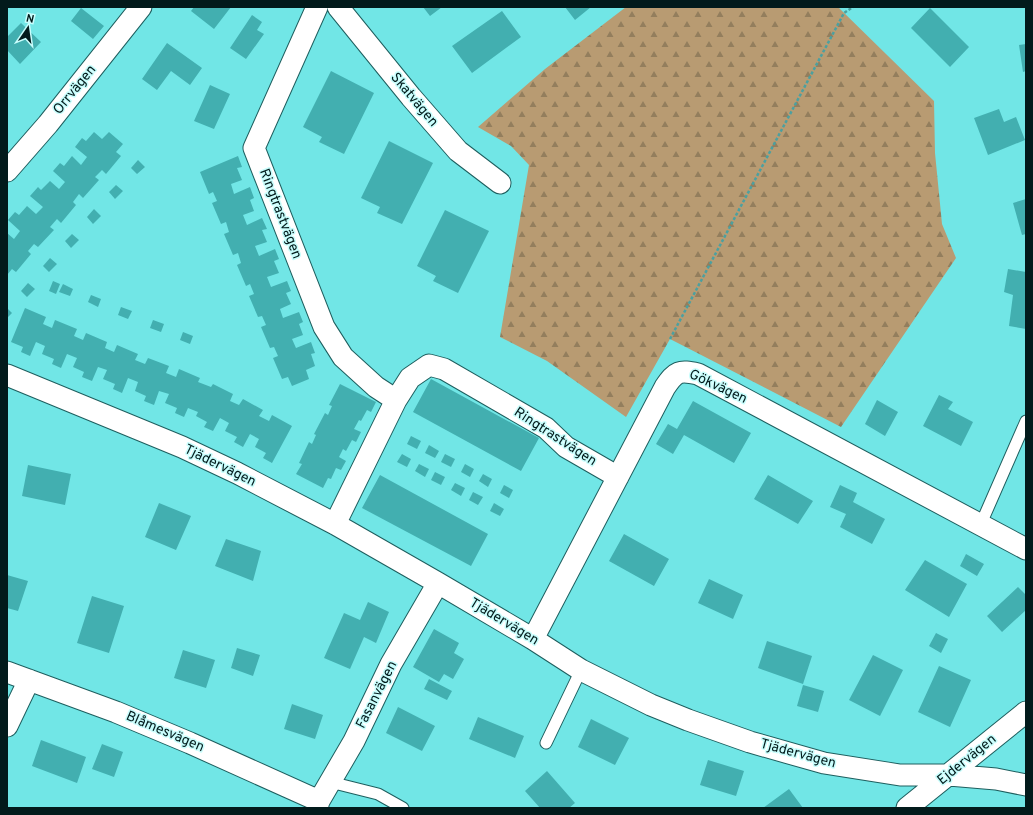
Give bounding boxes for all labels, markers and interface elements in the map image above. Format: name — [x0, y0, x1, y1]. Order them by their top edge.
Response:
north arrow — [8, 8, 48, 48]
text: N — [25, 12, 35, 27]
street label: Orrvägen — [50, 62, 100, 118]
street label: Skatvägen — [387, 70, 441, 130]
street label: Ringtrastvägen — [255, 167, 305, 261]
street label: Gökvägen — [686, 366, 750, 408]
street label: Ringtrastvägen — [510, 404, 600, 470]
street label: Tjädervägen — [181, 441, 259, 491]
street label: Tjädervägen — [466, 595, 542, 649]
street label: Fasanvägen — [353, 658, 401, 732]
street label: Blåmesvägen — [123, 708, 207, 756]
street label: Ejdervägen — [934, 731, 1000, 789]
street label: Tjädervägen — [758, 736, 838, 772]

